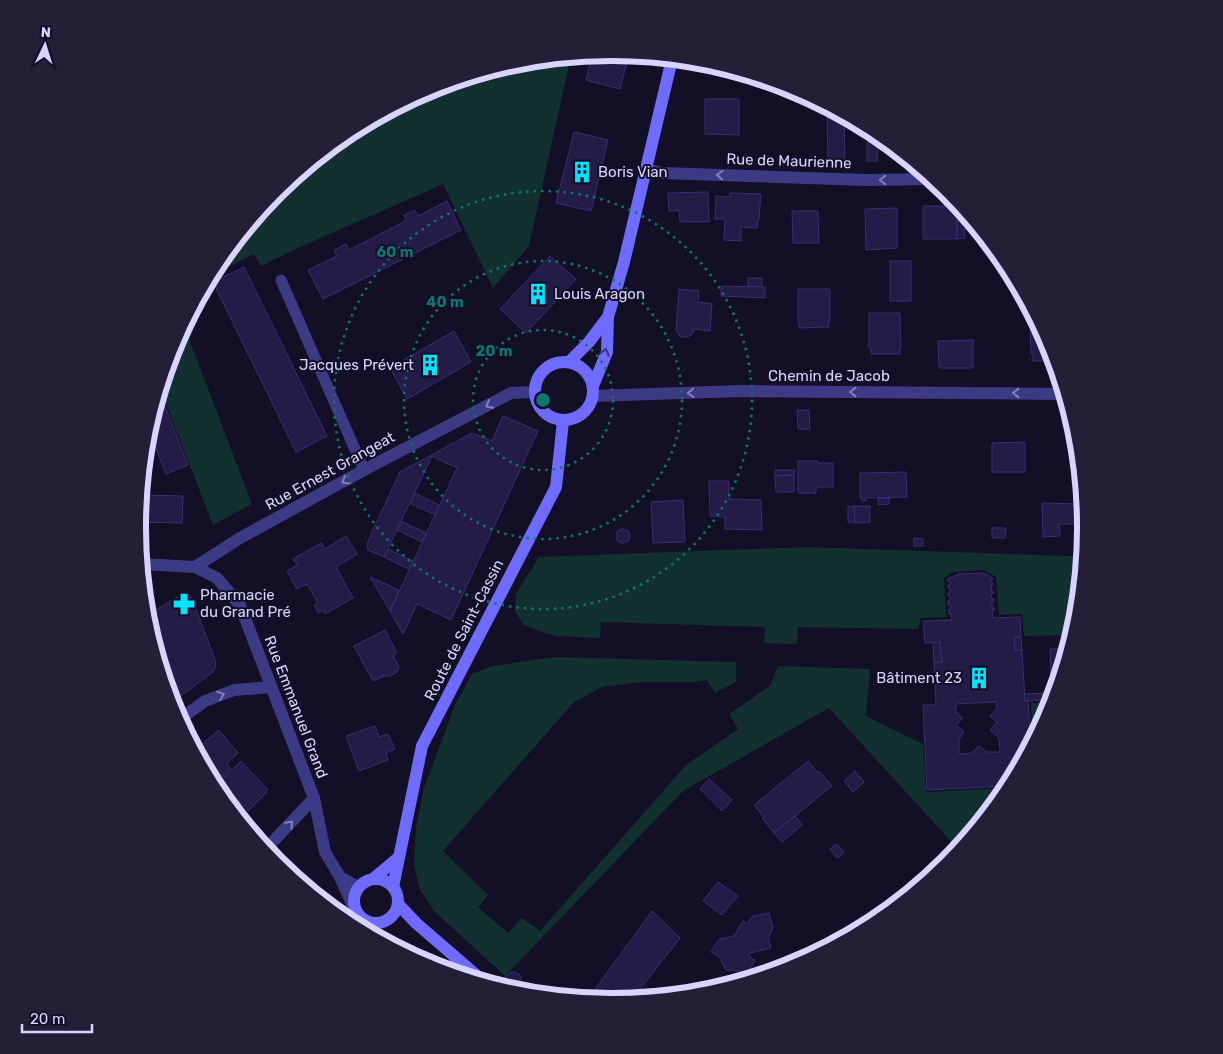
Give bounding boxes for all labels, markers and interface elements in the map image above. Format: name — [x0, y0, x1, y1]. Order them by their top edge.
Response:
north arrow — [20, 20, 70, 70]
text: N — [40, 24, 51, 41]
street label: Rue de Maurienne — [726, 150, 852, 172]
building icon: Boris Vian — [569, 159, 595, 185]
place label: Boris Vian — [598, 163, 668, 181]
one-way arrow — [716, 170, 724, 181]
one-way arrow — [879, 175, 886, 185]
text: 60 m — [377, 243, 413, 261]
building icon: Louis Aragon — [525, 281, 551, 307]
place label: Louis Aragon — [554, 285, 645, 303]
text: 40 m — [426, 293, 464, 311]
text: 20 m — [476, 342, 512, 360]
one-way arrow — [599, 348, 610, 357]
building icon: Jacques Prévert — [417, 352, 443, 378]
place label: Jacques Prévert — [299, 356, 414, 374]
street label: Chemin de Jacob — [768, 367, 890, 385]
one-way arrow — [849, 387, 856, 397]
one-way arrow — [687, 388, 694, 398]
one-way arrow — [1011, 388, 1019, 398]
centre of rings — [534, 391, 552, 409]
one-way arrow — [485, 399, 494, 409]
street label: Rue Ernest Grangeat — [262, 428, 398, 514]
one-way arrow — [341, 474, 350, 484]
street label: Route de Saint-Cassin — [421, 556, 507, 704]
place label: Pharmacie du Grand Pré — [200, 586, 291, 621]
pharmacy icon: Pharmacie du Grand Pré — [171, 591, 197, 617]
street label: Rue Emmanuel Grand — [261, 633, 331, 781]
building icon: Bâtiment 23 — [966, 665, 992, 691]
place label: Bâtiment 23 — [876, 669, 962, 687]
one-way arrow — [216, 691, 225, 701]
one-way arrow — [284, 821, 293, 830]
scale bar — [22, 1002, 92, 1034]
text: 20 m — [30, 1010, 65, 1028]

